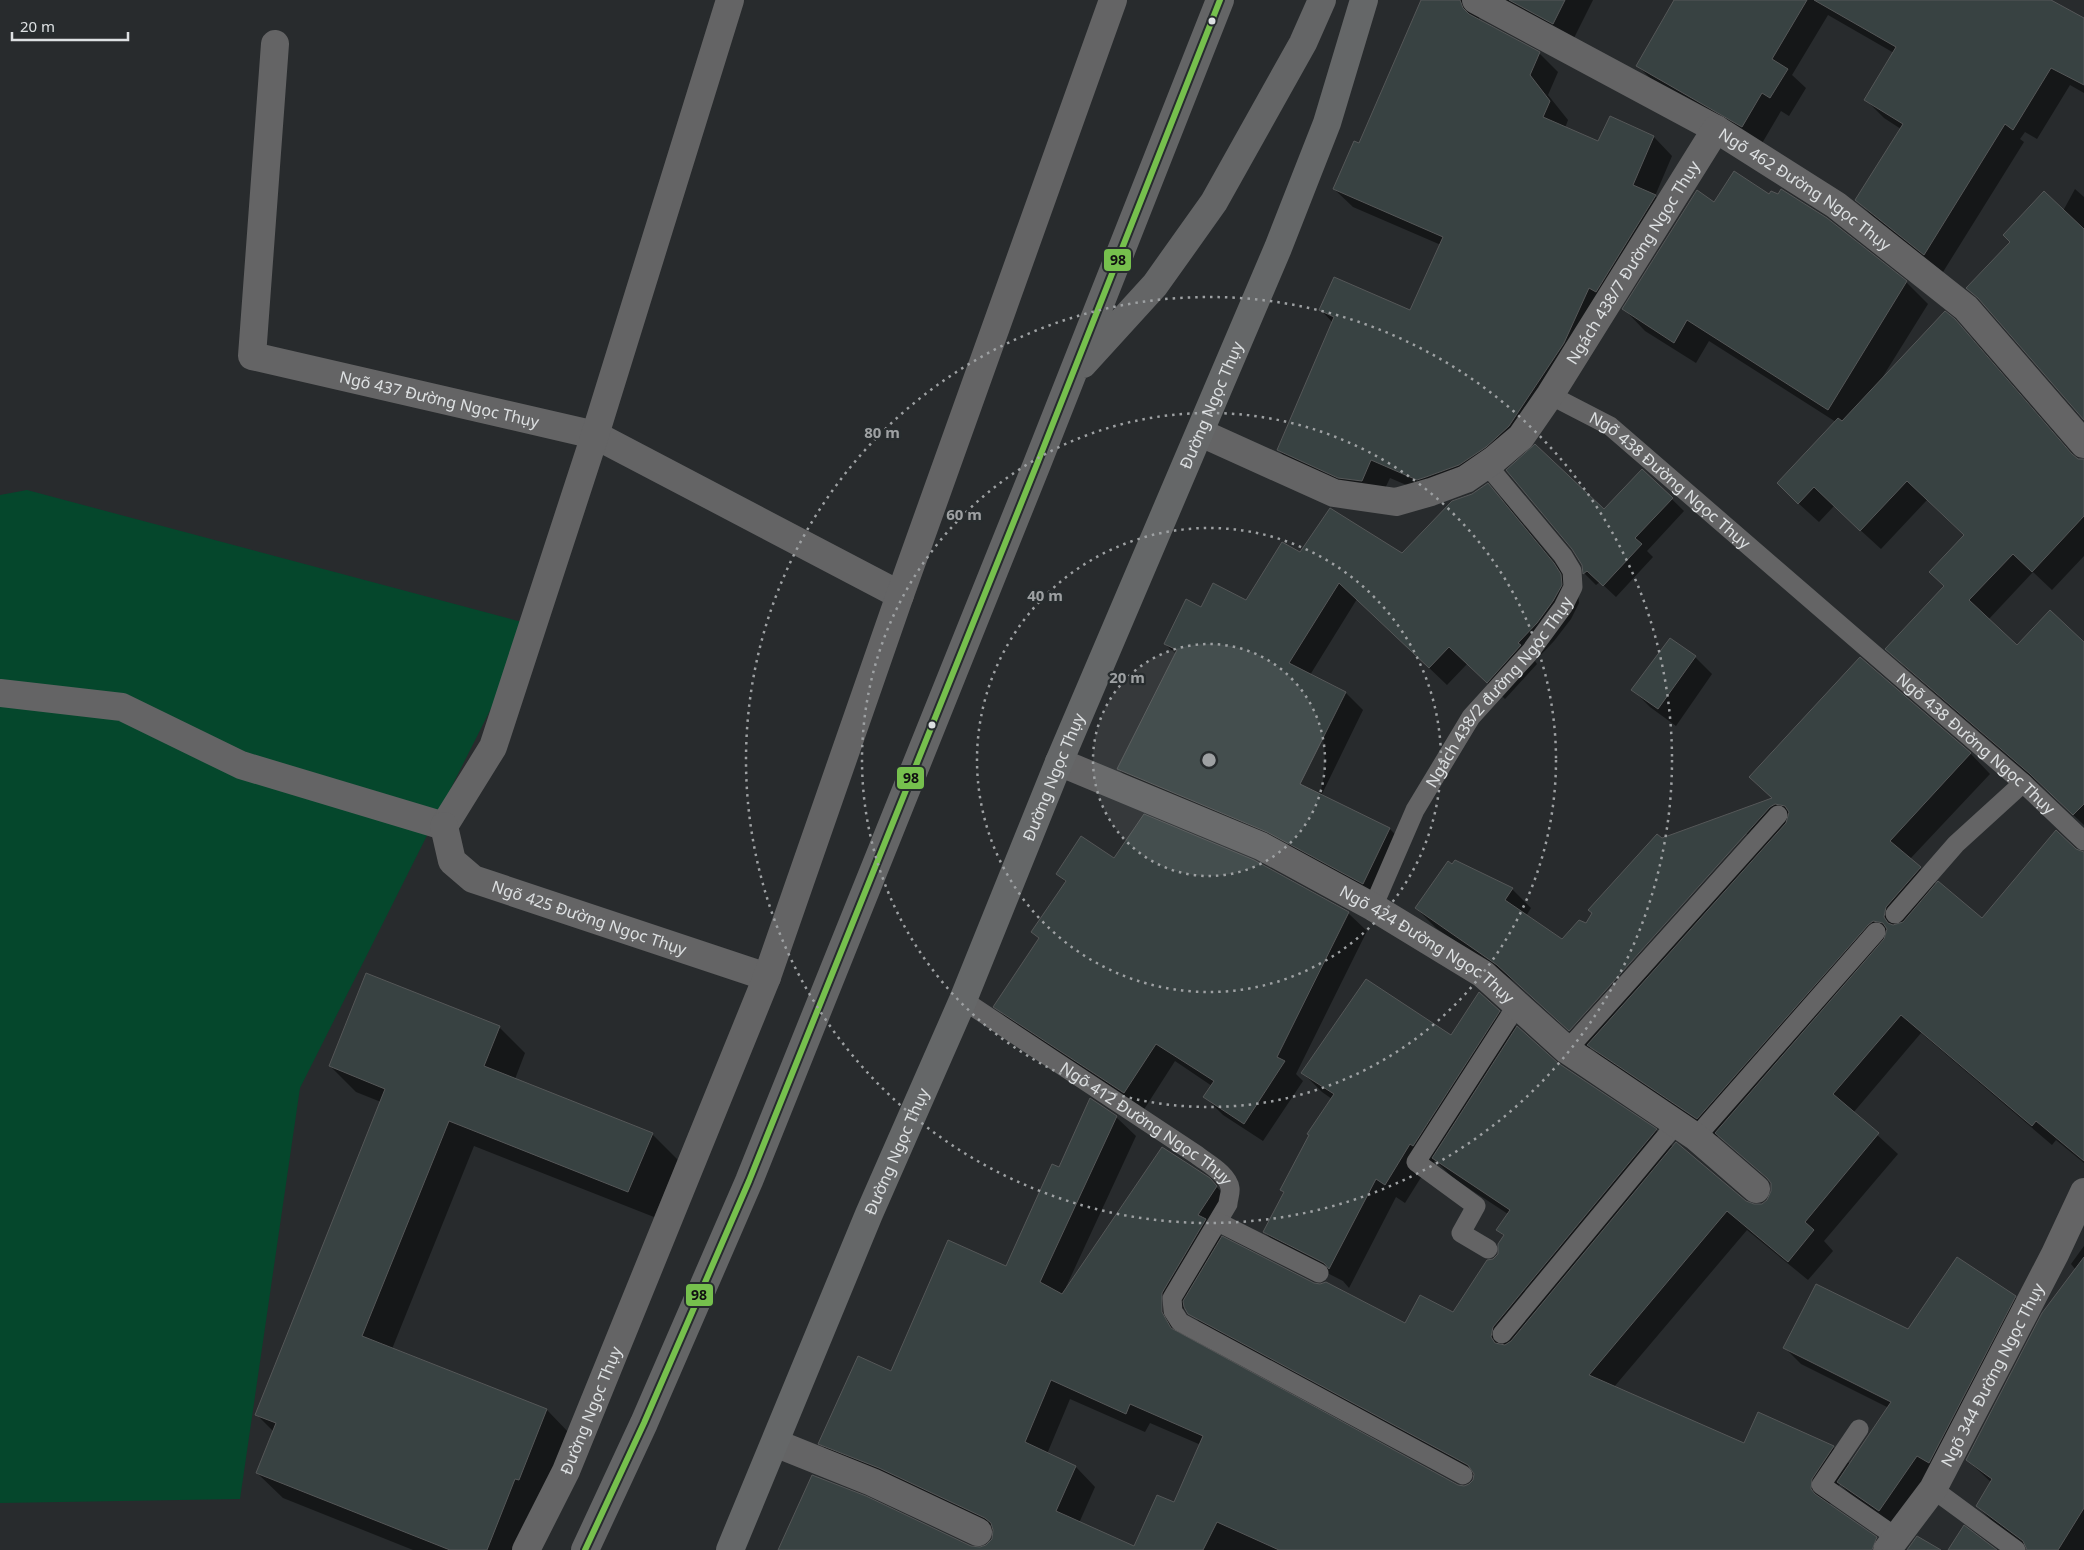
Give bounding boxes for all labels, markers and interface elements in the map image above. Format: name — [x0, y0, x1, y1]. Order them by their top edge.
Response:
scale bar — [12, 10, 129, 42]
text: 20 m — [20, 16, 55, 36]
unlabelled marker — [1207, 16, 1217, 26]
street label: Ngõ 462 Đường Ngọc Thụy — [1715, 123, 1896, 256]
street label: Ngách 438/7 Đường Ngọc Thụy — [1561, 156, 1705, 368]
line badge: 98 — [1103, 248, 1132, 272]
text: 98 — [1110, 250, 1126, 269]
street label: Đường Ngọc Thụy — [1174, 337, 1248, 472]
street label: Ngõ 437 Đường Ngọc Thụy — [337, 365, 542, 433]
street label: Ngõ 438 Đường Ngọc Thụy — [1586, 406, 1756, 554]
text: 80 m — [864, 422, 900, 442]
text: 60 m — [946, 504, 982, 524]
text: 40 m — [1027, 585, 1063, 605]
street label: Ngách 438/2 đường Ngọc Thụy — [1420, 592, 1578, 792]
text: 20 m — [1109, 667, 1145, 687]
street label: Ngõ 438 Đường Ngọc Thụy — [1892, 668, 2061, 820]
street label: Đường Ngọc Thụy — [1017, 709, 1090, 844]
unlabelled marker — [927, 720, 937, 730]
centre of rings — [1200, 751, 1218, 769]
line badge: 98 — [896, 766, 925, 790]
text: 98 — [903, 768, 919, 787]
street label: Ngõ 425 Đường Ngọc Thụy — [489, 875, 690, 961]
street label: Ngõ 424 Đường Ngọc Thụy — [1336, 880, 1520, 1009]
street label: Ngõ 412 Đường Ngọc Thụy — [1056, 1056, 1238, 1190]
street label: Đường Ngọc Thụy — [859, 1084, 934, 1218]
street label: Ngõ 344 Đường Ngọc Thụy — [1935, 1278, 2049, 1471]
line badge: 98 — [685, 1283, 714, 1307]
text: 98 — [691, 1285, 707, 1304]
street label: Đường Ngọc Thụy — [555, 1342, 627, 1478]

